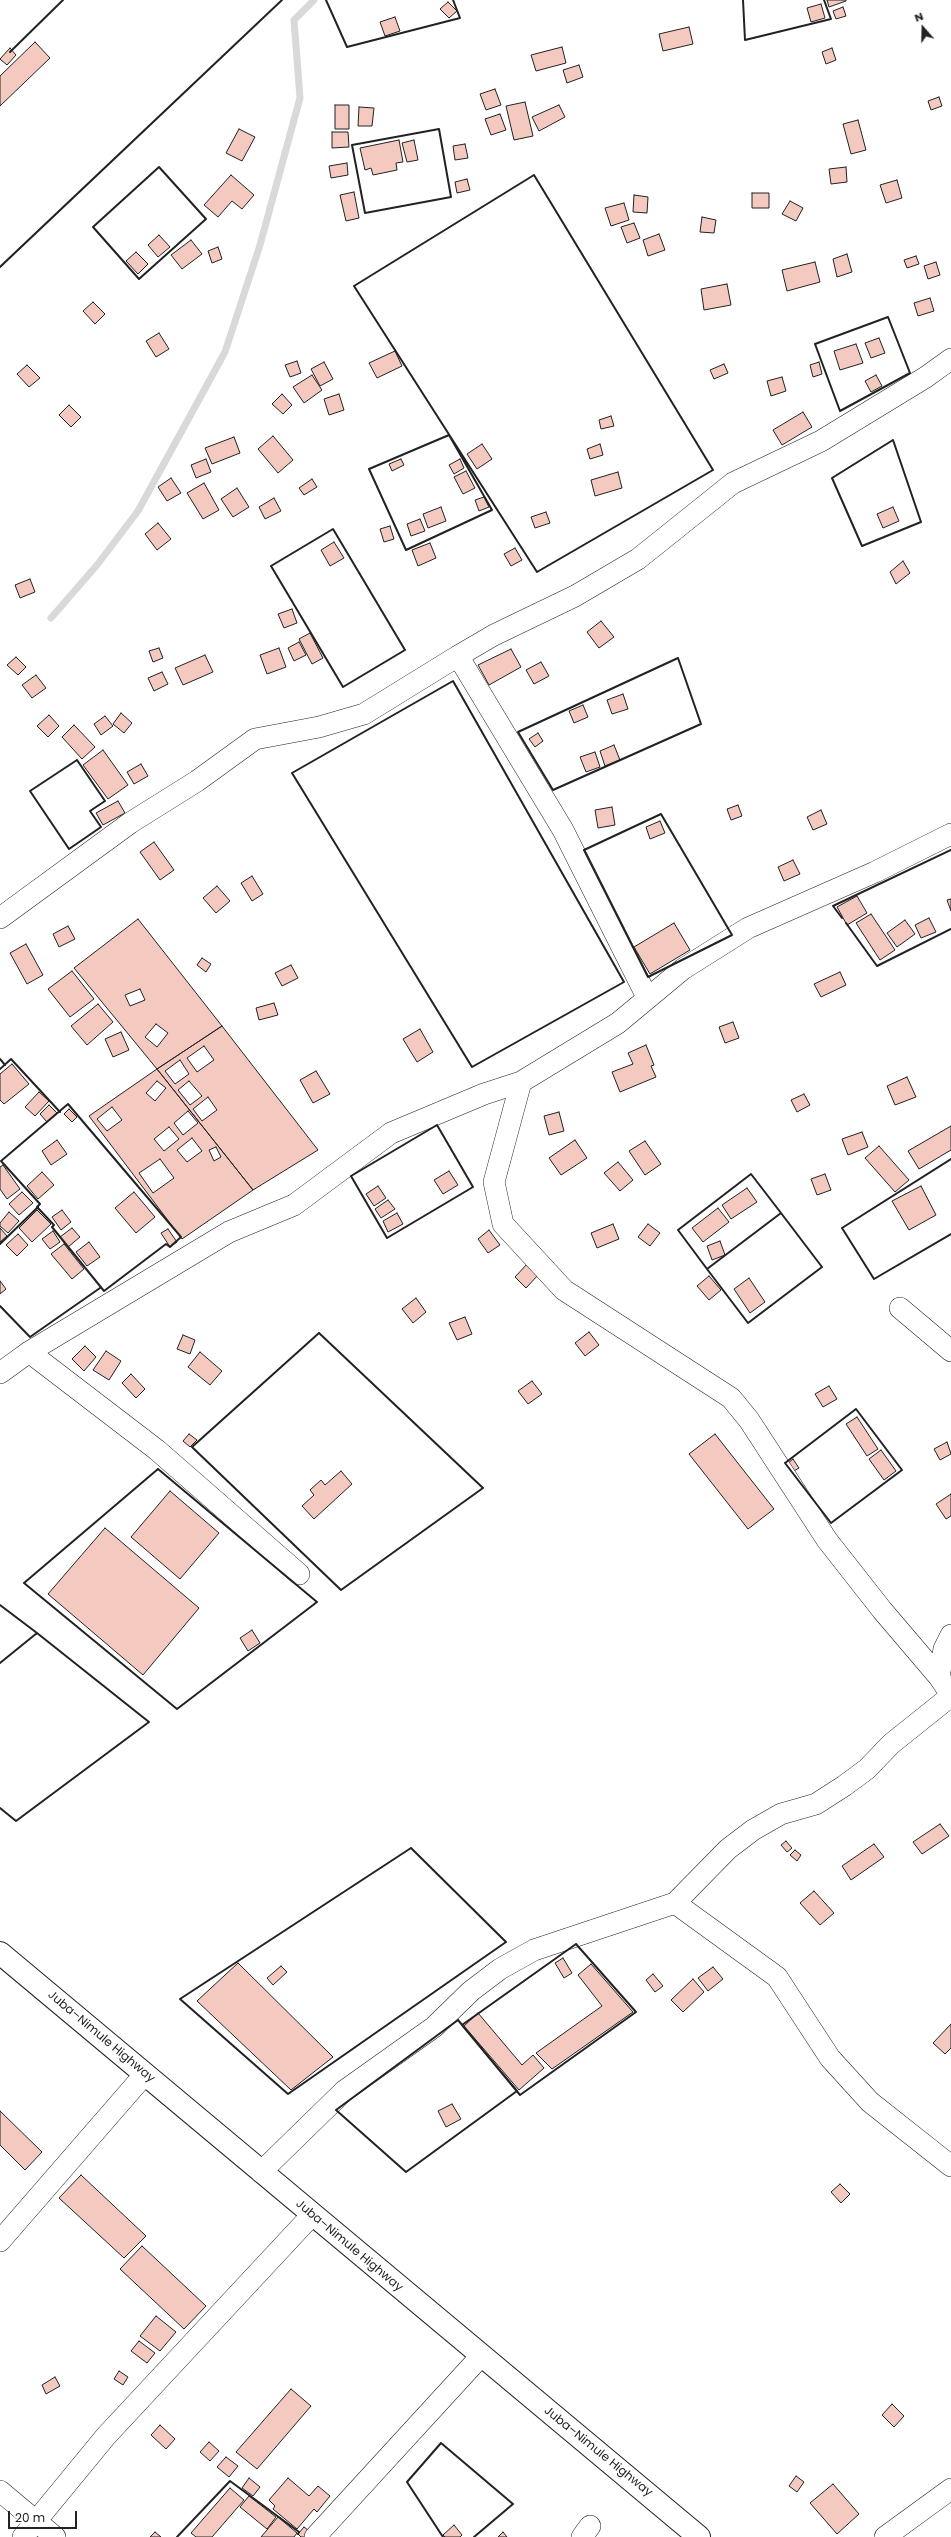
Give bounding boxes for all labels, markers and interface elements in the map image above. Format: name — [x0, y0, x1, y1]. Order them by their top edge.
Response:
north arrow — [903, 8, 943, 48]
text: N — [912, 8, 926, 26]
street label: Juba–Nimule Highway — [45, 1988, 157, 2086]
street label: Juba–Nimule Highway — [293, 2197, 405, 2295]
street label: Juba–Nimule Highway — [541, 2404, 655, 2500]
scale bar — [10, 2503, 79, 2529]
text: 20 m — [15, 2509, 45, 2526]

